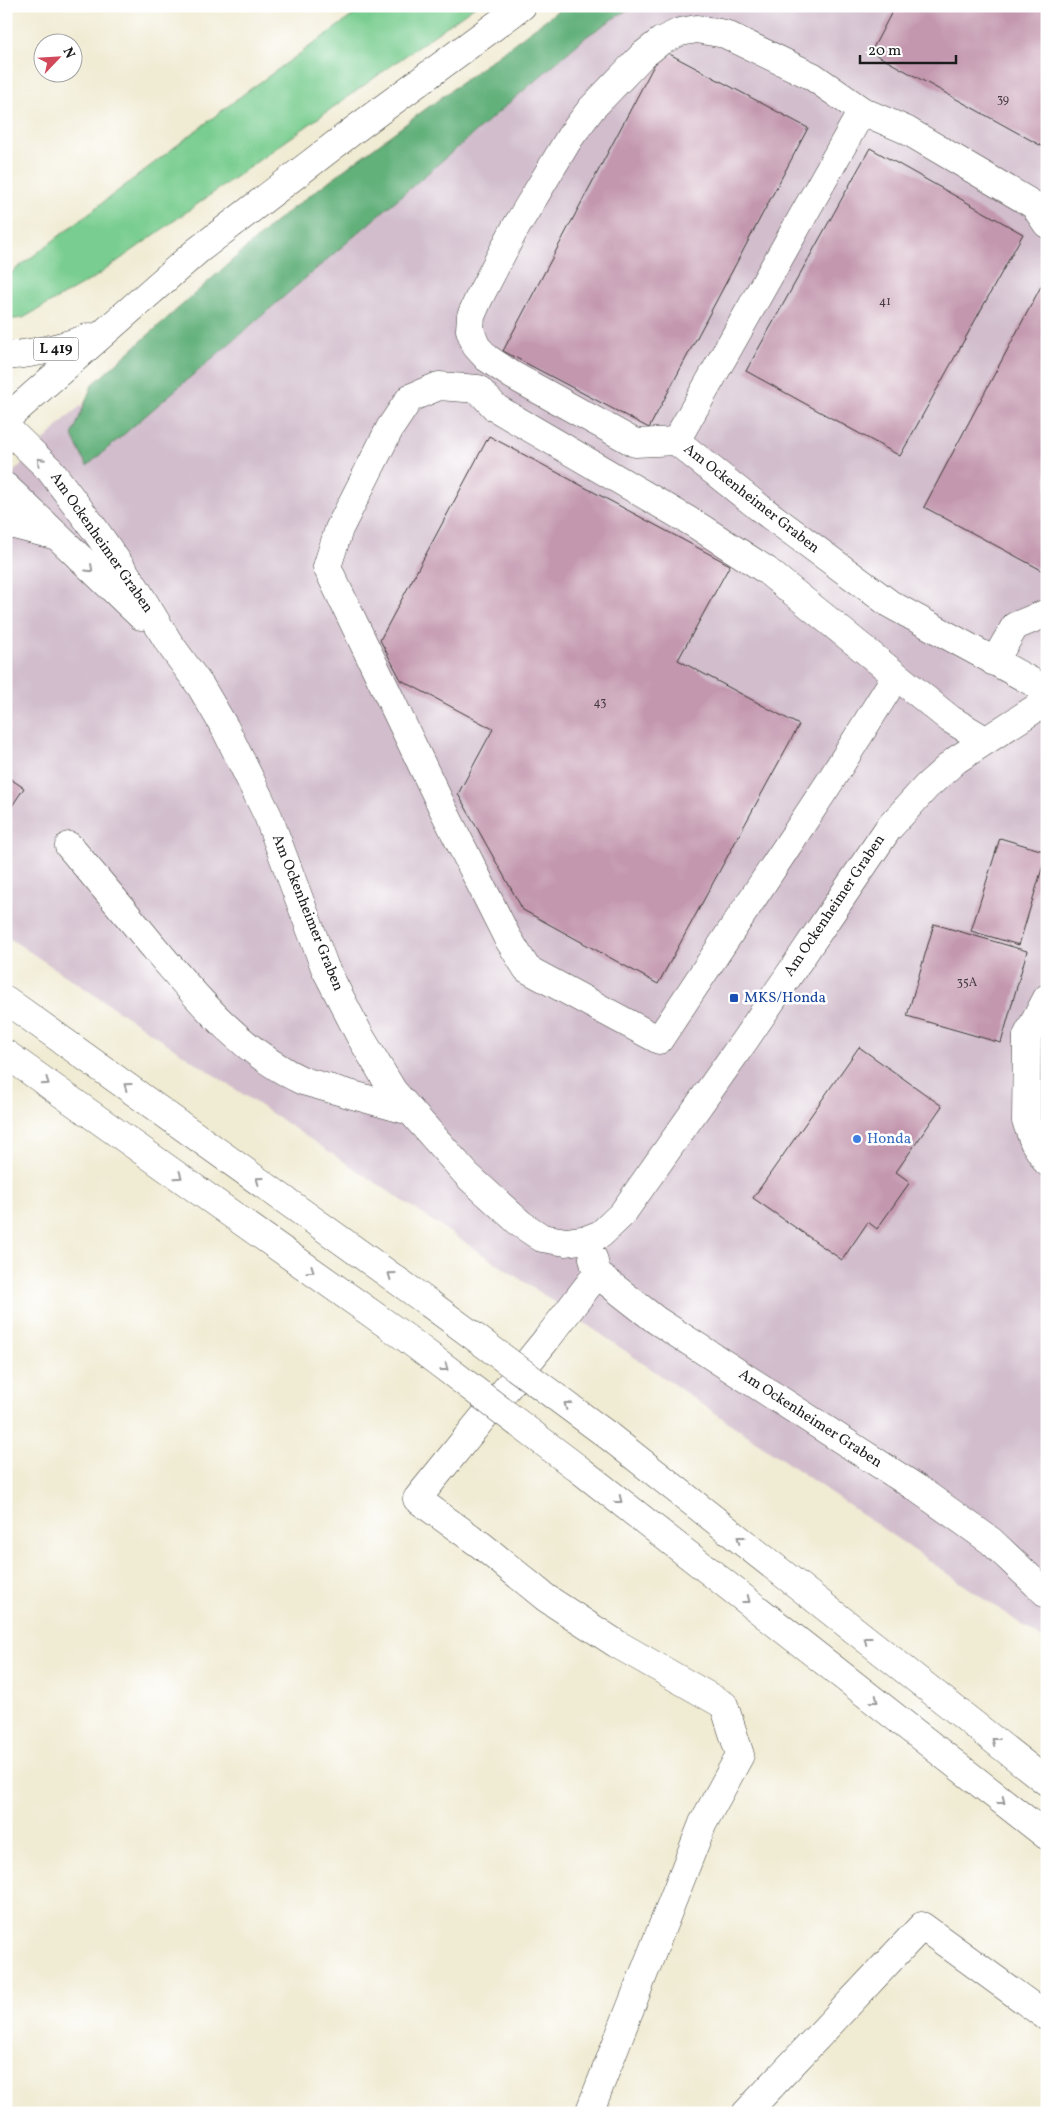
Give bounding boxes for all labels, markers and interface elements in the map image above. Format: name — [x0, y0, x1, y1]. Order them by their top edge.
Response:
north arrow — [32, 32, 82, 82]
scale bar — [860, 32, 957, 64]
text: 20 m — [868, 41, 901, 62]
text: N — [58, 45, 79, 62]
house number: 39 — [997, 92, 1009, 108]
house number: 41 — [879, 294, 891, 310]
road number: L 419 — [34, 338, 78, 360]
street label: Am Ockenheimer Graben — [679, 439, 823, 559]
one-way arrow — [37, 457, 46, 466]
street label: Am Ockenheimer Graben — [44, 468, 158, 618]
one-way arrow — [85, 563, 94, 572]
house number: 43 — [594, 695, 606, 711]
street label: Am Ockenheimer Graben — [266, 831, 348, 995]
street label: Am Ockenheimer Graben — [779, 831, 891, 981]
house number: 35A — [957, 975, 978, 991]
place label: MKS/Honda — [744, 988, 826, 1009]
marker: MKS/Honda — [728, 992, 740, 1004]
one-way arrow — [40, 1076, 50, 1085]
one-way arrow — [124, 1083, 133, 1091]
place label: Honda — [867, 1129, 911, 1150]
marker: Honda — [851, 1133, 863, 1145]
one-way arrow — [173, 1170, 182, 1179]
one-way arrow — [255, 1177, 265, 1186]
one-way arrow — [305, 1265, 314, 1273]
one-way arrow — [387, 1272, 397, 1281]
one-way arrow — [439, 1362, 448, 1370]
street label: Am Ockenheimer Graben — [734, 1365, 886, 1473]
one-way arrow — [563, 1402, 573, 1411]
one-way arrow — [613, 1494, 622, 1502]
one-way arrow — [736, 1536, 745, 1545]
one-way arrow — [741, 1594, 750, 1602]
one-way arrow — [863, 1637, 873, 1646]
one-way arrow — [869, 1694, 878, 1703]
one-way arrow — [992, 1738, 1001, 1746]
one-way arrow — [996, 1795, 1005, 1803]

